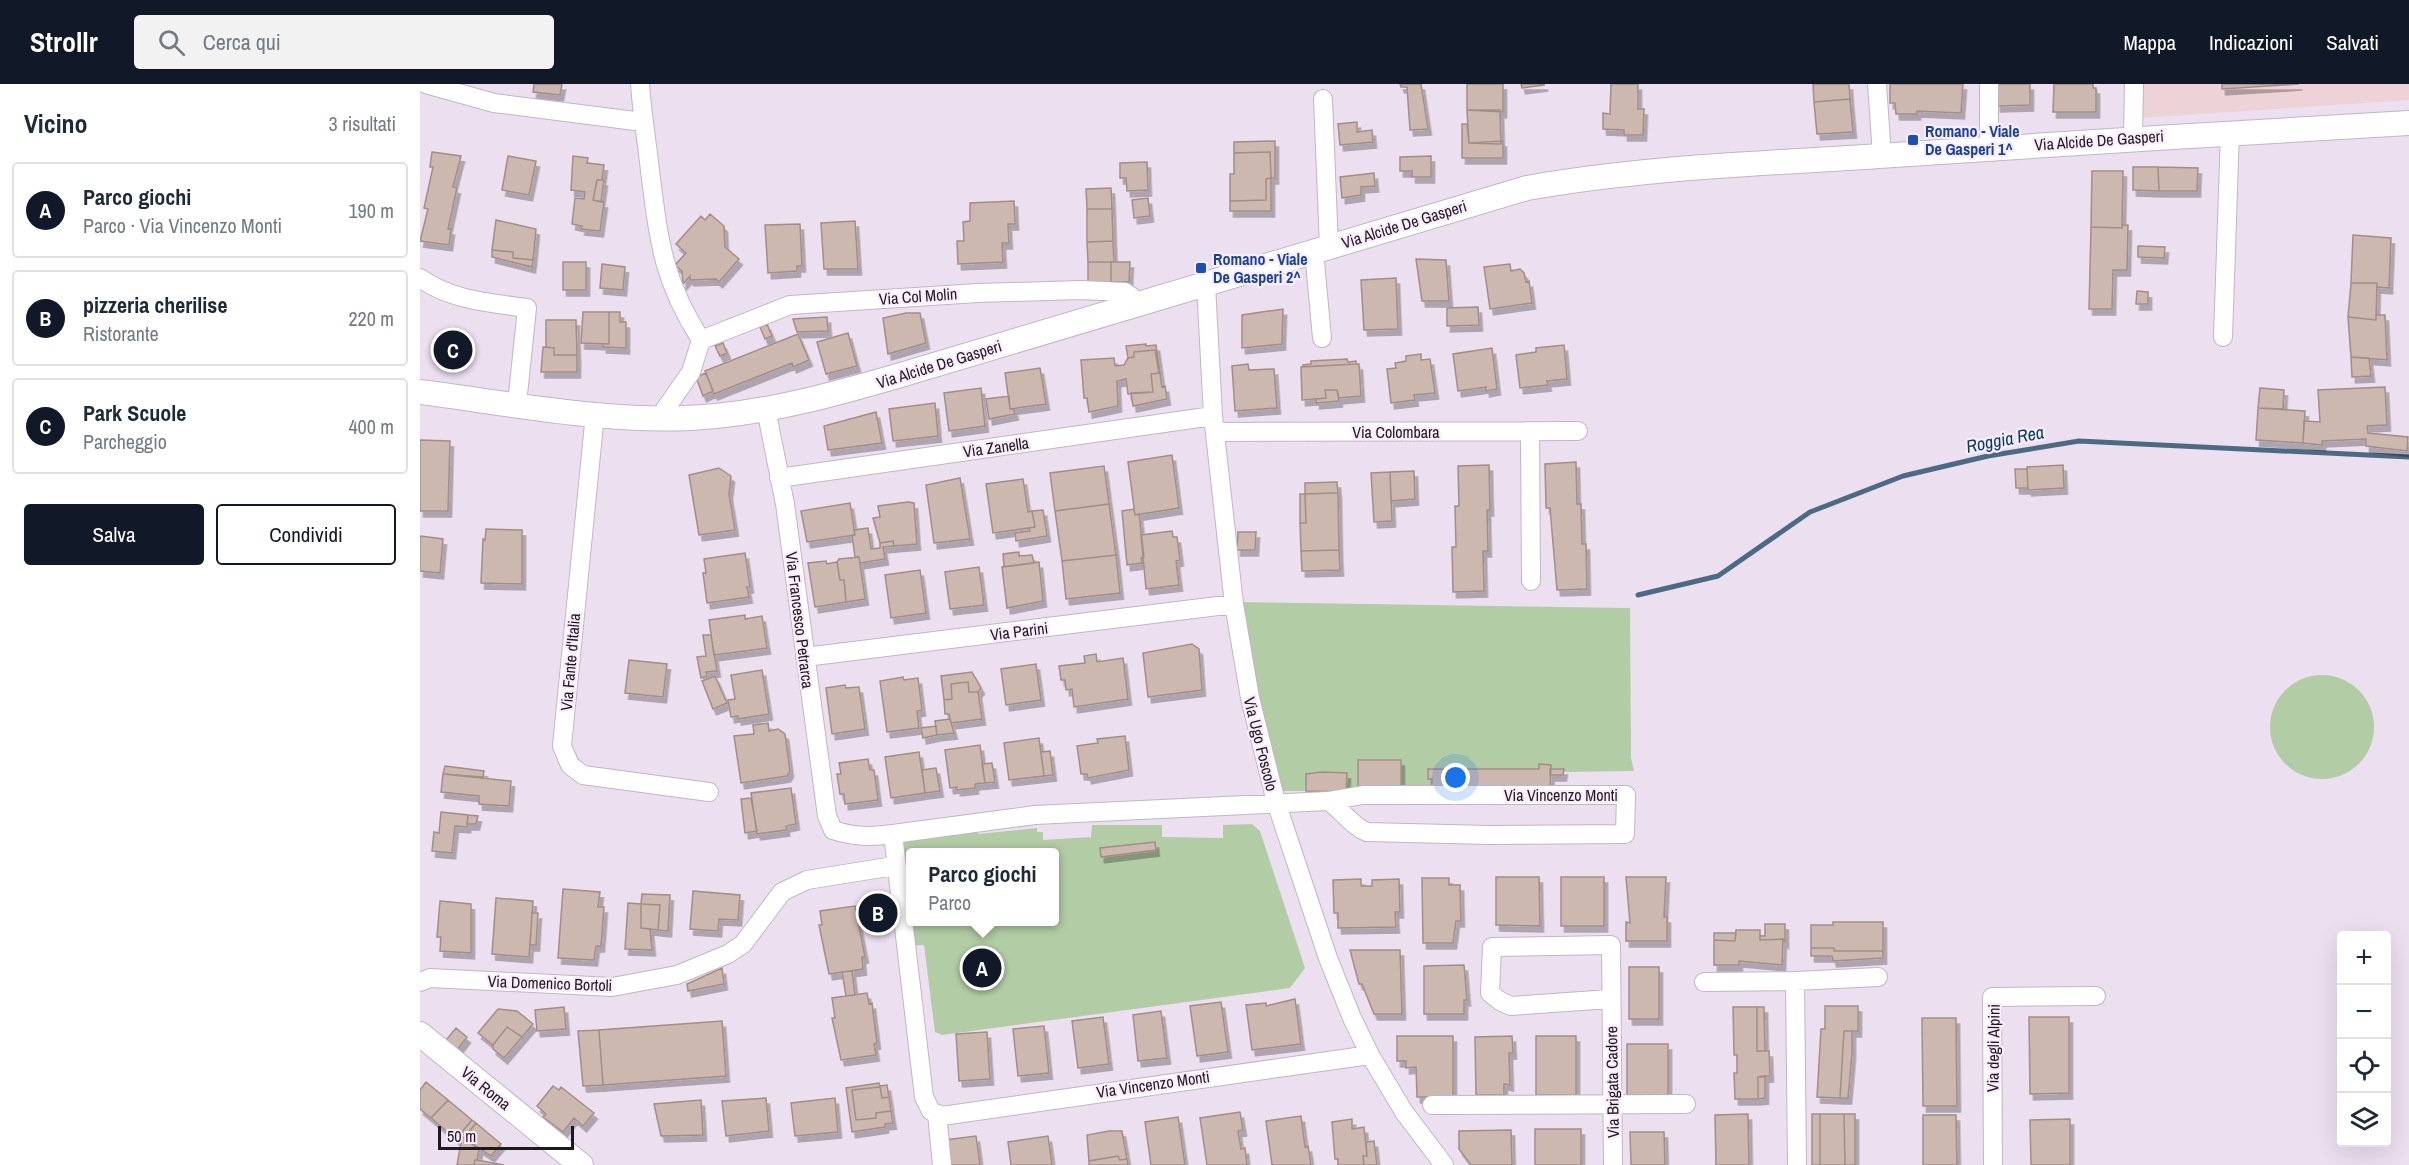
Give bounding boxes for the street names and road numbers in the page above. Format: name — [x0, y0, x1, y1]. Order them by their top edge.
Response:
street label: Via Alcide De Gasperi — [2034, 125, 2164, 155]
street label: Via Alcide De Gasperi — [1339, 195, 1469, 253]
street label: Via Col Molin — [878, 282, 958, 310]
street label: Via Alcide De Gasperi — [874, 335, 1004, 393]
street label: Via Colombara — [1352, 421, 1440, 443]
street label: Via Zanella — [962, 431, 1031, 462]
street label: Via Francesco Petrarca — [781, 550, 819, 690]
street label: Via Fante d'Italia — [555, 612, 585, 712]
street label: Via Parini — [989, 617, 1049, 645]
street label: Via Ugo Foscolo — [1239, 695, 1283, 793]
street label: Via Vincenzo Monti — [1504, 784, 1618, 806]
street label: Via Domenico Bortoli — [487, 970, 613, 996]
street label: Via degli Alpini — [1981, 1004, 2005, 1092]
street label: Via Brigata Cadore — [1600, 1026, 1624, 1138]
street label: Via Roma — [456, 1061, 516, 1115]
street label: Via Vincenzo Monti — [1095, 1065, 1211, 1103]

